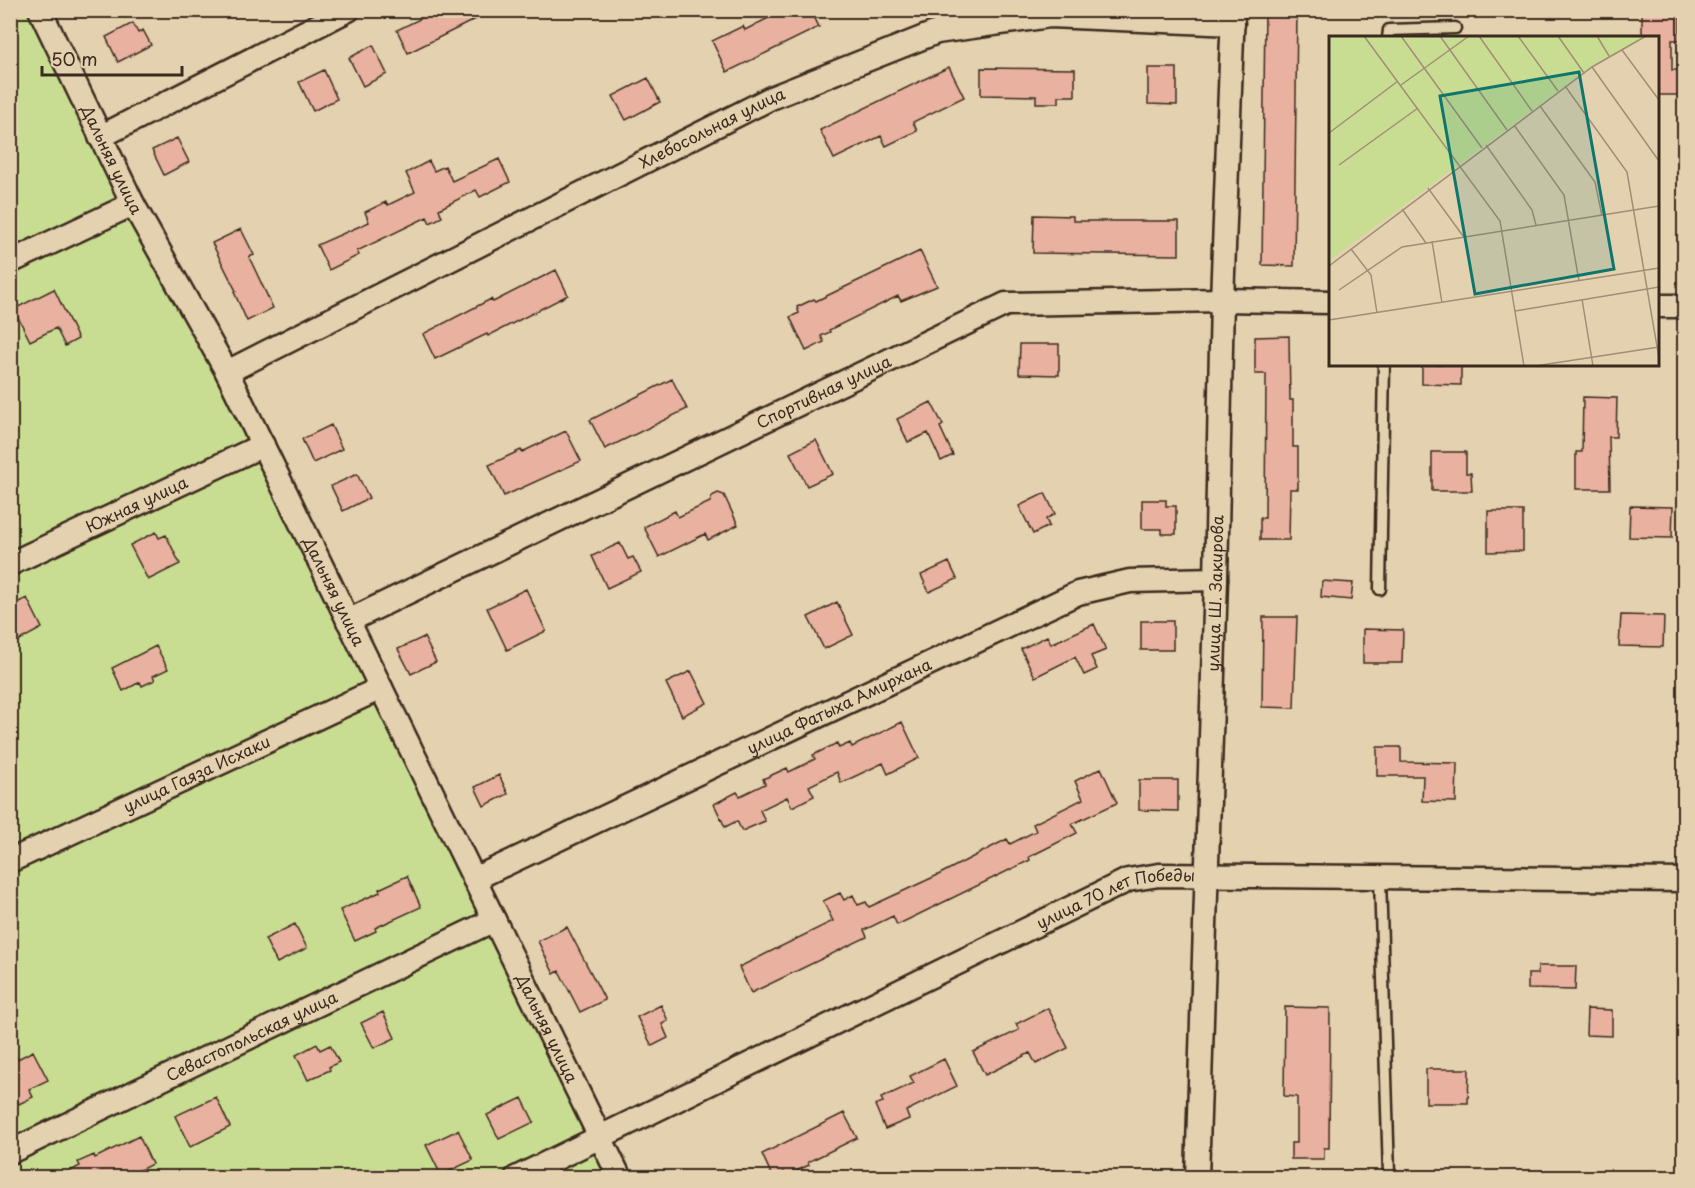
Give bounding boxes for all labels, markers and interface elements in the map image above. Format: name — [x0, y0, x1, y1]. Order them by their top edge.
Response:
inset map — [1329, 36, 1659, 366]
scale bar — [42, 39, 182, 77]
text: 50 m — [51, 45, 98, 72]
street label: Хлебосольная улица — [634, 81, 788, 174]
street label: Дальняя улица — [76, 100, 149, 218]
street label: Спортивная улица — [752, 348, 895, 434]
street label: Южная улица — [81, 469, 191, 538]
street label: улица Ш. Закирова — [1200, 515, 1228, 672]
street label: Дальняя улица — [298, 532, 372, 650]
street label: улица Фатыха Амирхана — [742, 651, 935, 759]
street label: улица Гаяза Исхаки — [119, 728, 274, 818]
street label: улица 70 лет Победы — [1032, 862, 1195, 934]
street label: Дальняя улица — [511, 969, 585, 1087]
street label: Севастопольская улица — [162, 984, 341, 1087]

